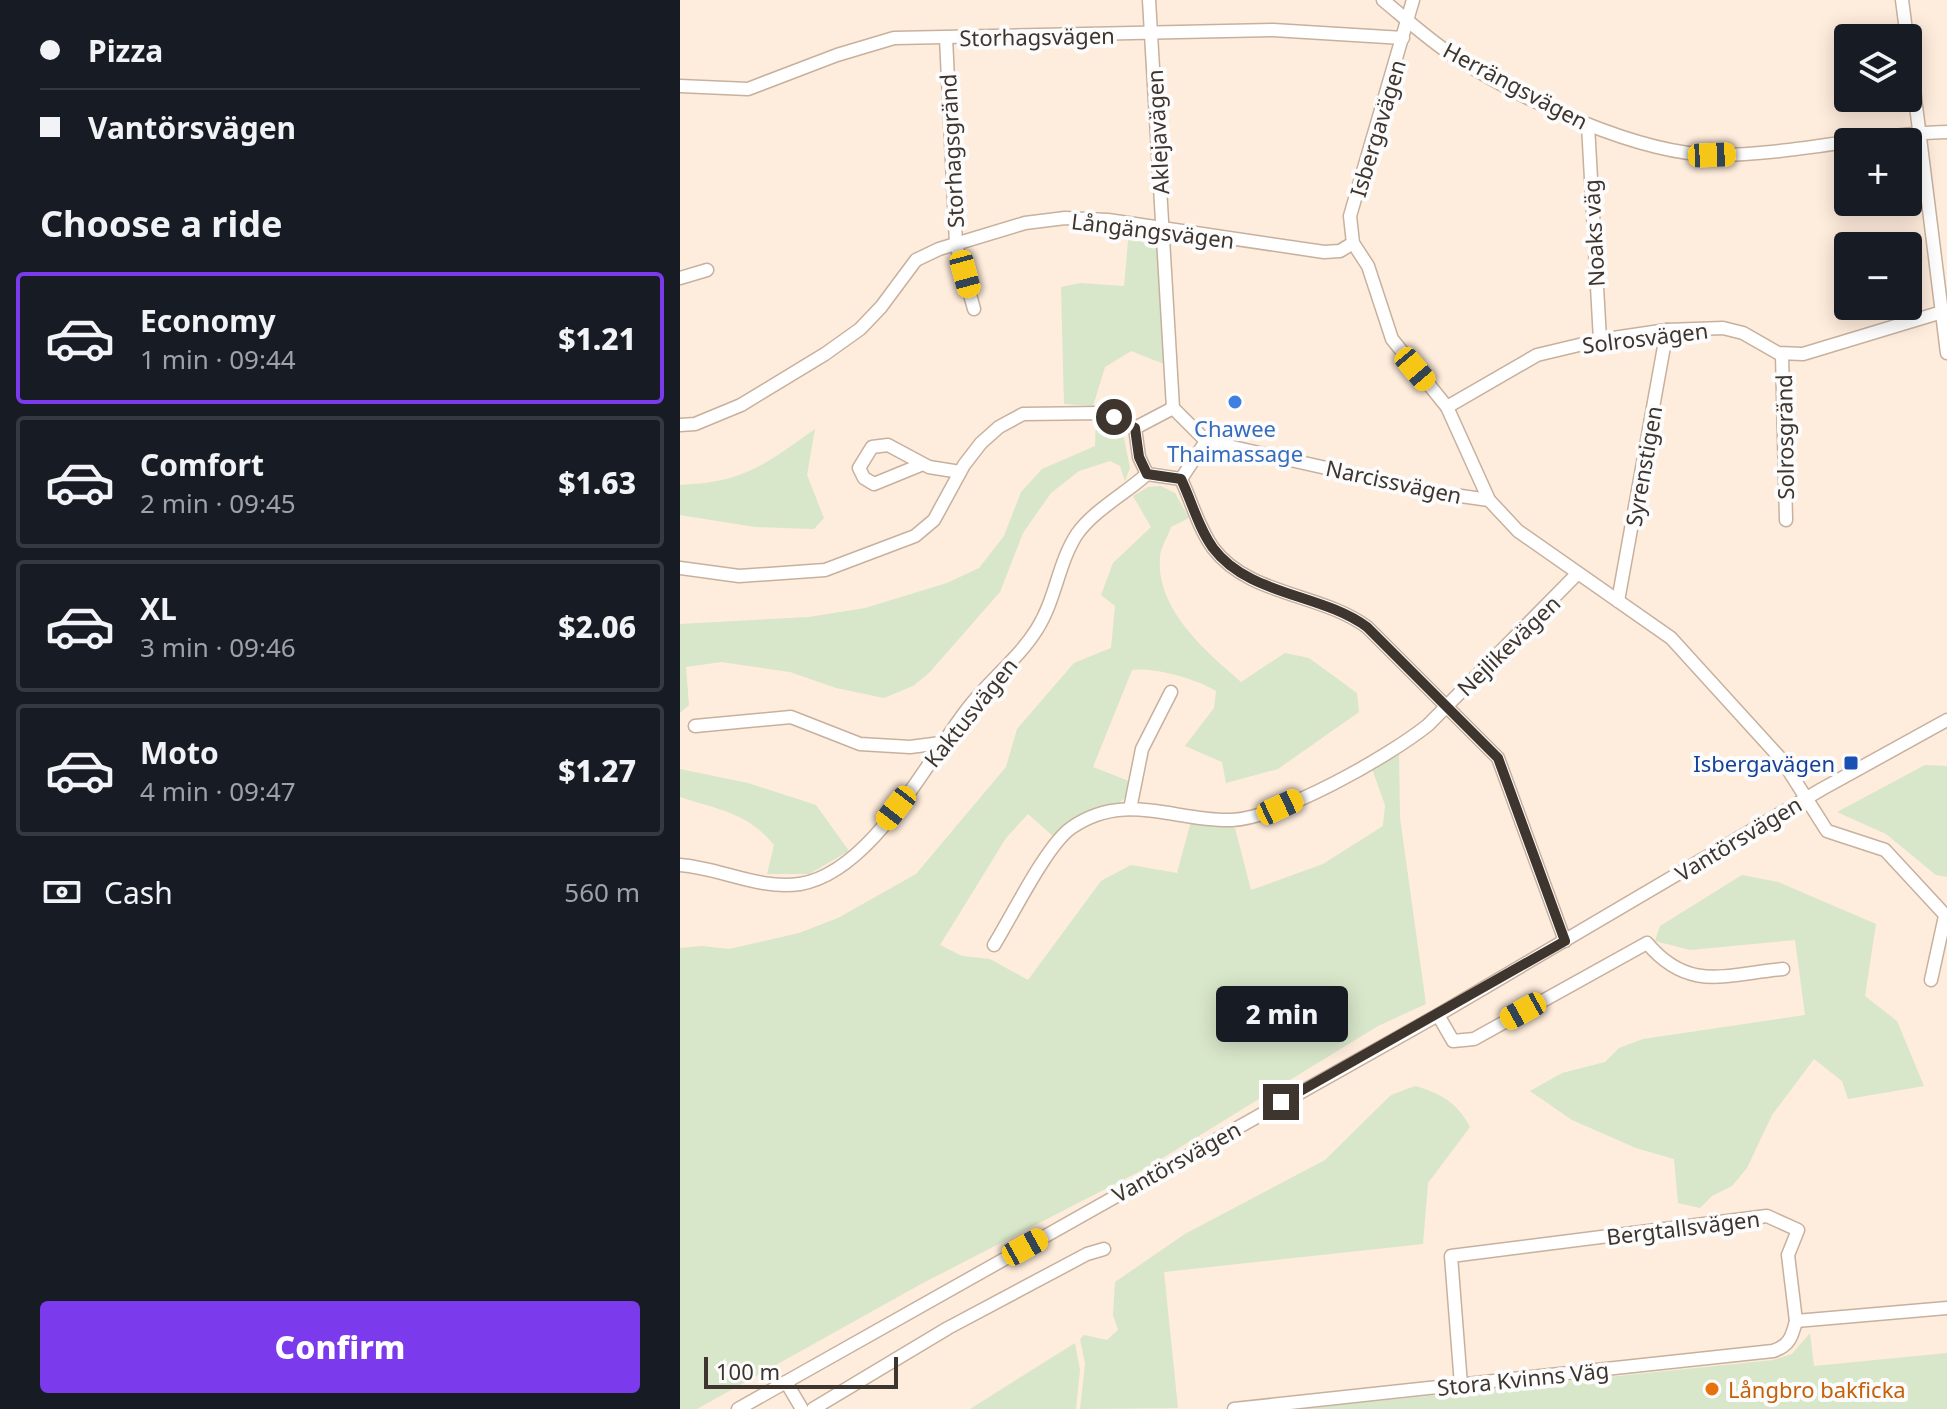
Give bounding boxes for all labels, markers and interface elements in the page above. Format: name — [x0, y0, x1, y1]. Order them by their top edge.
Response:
street label: Storhagsvägen — [959, 20, 1115, 52]
map controls — [1834, 24, 1922, 320]
button: layers — [1834, 24, 1922, 112]
text: Pizza — [88, 30, 163, 71]
street label: Herrängsvägen — [1439, 34, 1593, 136]
street label: Isbergavägen — [1342, 56, 1412, 200]
street label: Aklejavägen — [1139, 69, 1175, 195]
street label: Storhagsgränd — [932, 73, 970, 229]
text: Vantörsvägen — [88, 107, 296, 148]
button: + — [1834, 128, 1922, 216]
car — [1688, 142, 1736, 168]
street label: Noaks väg — [1575, 179, 1611, 287]
text: Choose a ride — [40, 199, 282, 248]
street label: Långängsvägen — [1070, 205, 1236, 255]
button: − — [1834, 232, 1922, 320]
car — [947, 248, 983, 300]
text: Economy — [140, 300, 276, 341]
icon: car — [44, 302, 116, 374]
street label: Solrosvägen — [1580, 314, 1710, 360]
text: $1.21 — [558, 318, 636, 359]
text: 1 min · 09:44 — [140, 341, 296, 377]
car — [1390, 343, 1440, 395]
street label: Solrosgränd — [1768, 374, 1800, 500]
marker: Chawee Thaimassage — [1226, 393, 1244, 411]
route start — [1096, 399, 1132, 435]
street label: Syrenstigen — [1618, 403, 1668, 529]
place label: Chawee Thaimassage — [1167, 413, 1303, 468]
text: Comfort — [140, 444, 264, 485]
icon: car — [44, 446, 116, 518]
street label: Narcissvägen — [1323, 452, 1465, 510]
text: $1.63 — [558, 462, 636, 503]
text: 2 min · 09:45 — [140, 485, 296, 521]
text: XL — [140, 588, 177, 629]
street label: Nejlikevägen — [1450, 588, 1566, 702]
icon: car — [44, 590, 116, 662]
text: $2.06 — [558, 606, 636, 647]
text: 3 min · 09:46 — [140, 629, 296, 665]
street label: Kaktusvägen — [917, 651, 1023, 773]
text: Moto — [140, 732, 219, 773]
icon: car — [44, 734, 116, 806]
place label: Isbergavägen — [1693, 748, 1835, 778]
text: $1.27 — [558, 750, 636, 791]
marker: Isbergavägen — [1842, 754, 1860, 772]
text: 4 min · 09:47 — [140, 773, 296, 809]
car — [872, 782, 920, 834]
car — [1253, 786, 1307, 828]
street label: Vantörsvägen — [1669, 788, 1807, 888]
icon: cash — [40, 870, 84, 914]
text: Cash — [104, 872, 173, 913]
text: 560 m — [564, 874, 640, 910]
callout: 2 min — [1215, 986, 1347, 1042]
car — [1496, 989, 1550, 1033]
text: 2 min — [1246, 996, 1318, 1032]
route end — [1263, 1084, 1299, 1120]
street label: Vantörsvägen — [1106, 1113, 1246, 1209]
street label: Bergtallsvägen — [1605, 1203, 1761, 1251]
car — [998, 1225, 1052, 1269]
button: Confirm — [40, 1301, 640, 1393]
scale bar — [704, 1353, 898, 1389]
street label: Stora Kvinns Väg — [1436, 1354, 1610, 1402]
text: 100 m — [716, 1356, 780, 1386]
place label: Långbro bakficka — [1728, 1374, 1906, 1404]
marker: Långbro bakficka — [1703, 1380, 1721, 1398]

